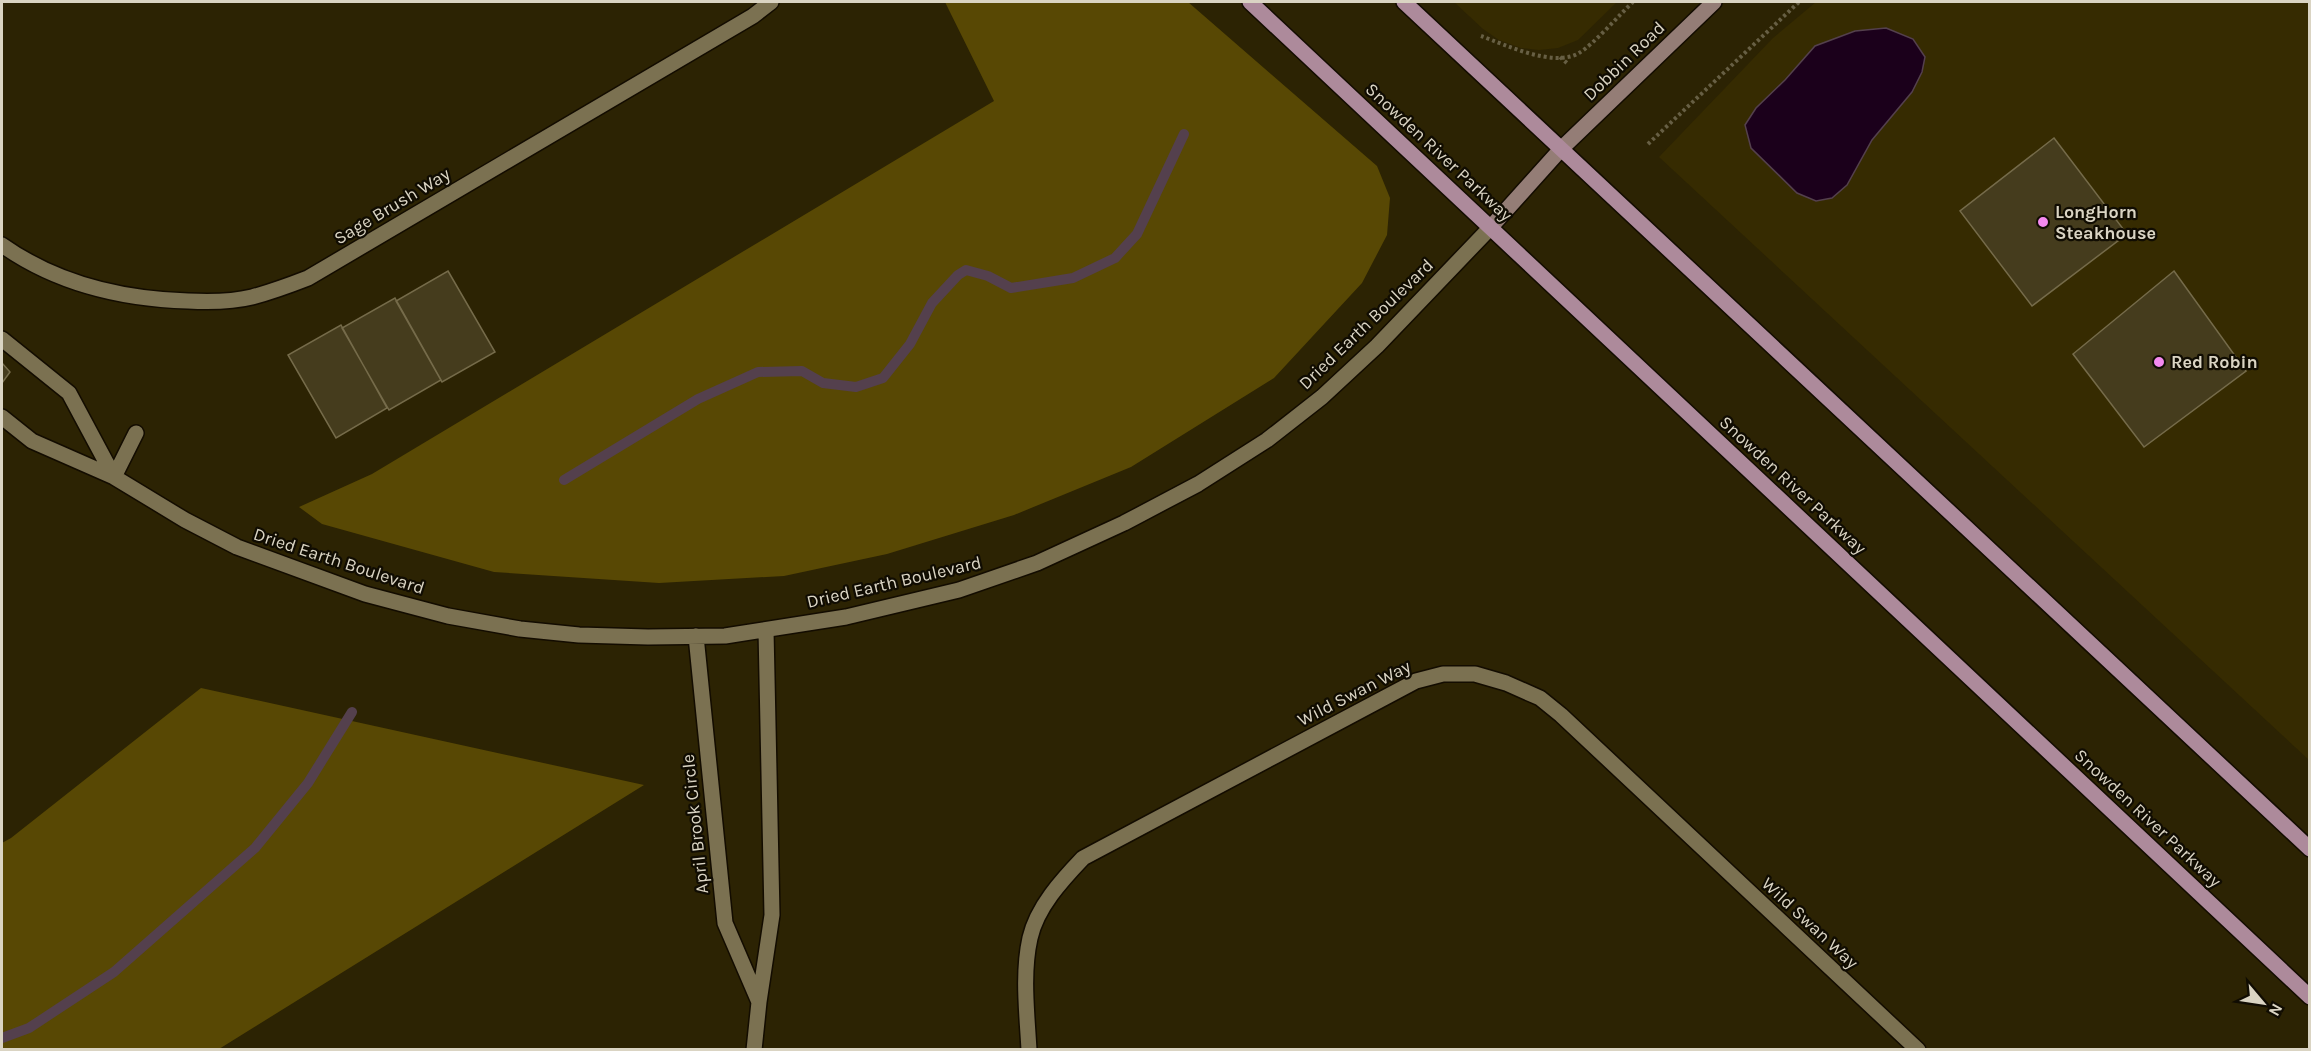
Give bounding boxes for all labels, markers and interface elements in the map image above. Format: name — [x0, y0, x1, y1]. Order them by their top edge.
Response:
street label: Dobbin Road — [1579, 17, 1669, 105]
street label: Snowden River Parkway — [1361, 78, 1518, 226]
street label: Sage Brush Way — [330, 162, 455, 249]
place label: LongHorn Steakhouse — [2055, 201, 2156, 244]
marker: LongHorn Steakhouse — [2036, 215, 2050, 229]
street label: Dried Earth Boulevard — [1294, 254, 1438, 394]
place label: Red Robin — [2171, 351, 2258, 373]
marker: Red Robin — [2152, 355, 2166, 369]
street label: Snowden River Parkway — [1715, 411, 1872, 559]
street label: Dried Earth Boulevard — [251, 523, 427, 599]
street label: Dried Earth Boulevard — [804, 551, 984, 613]
street label: Wild Swan Way — [1294, 655, 1415, 731]
street label: Snowden River Parkway — [2070, 744, 2227, 892]
street label: April Brook Circle — [677, 753, 713, 895]
street label: Wild Swan Way — [1757, 873, 1863, 974]
north arrow — [2233, 973, 2293, 1033]
text: N — [2265, 1000, 2287, 1020]

